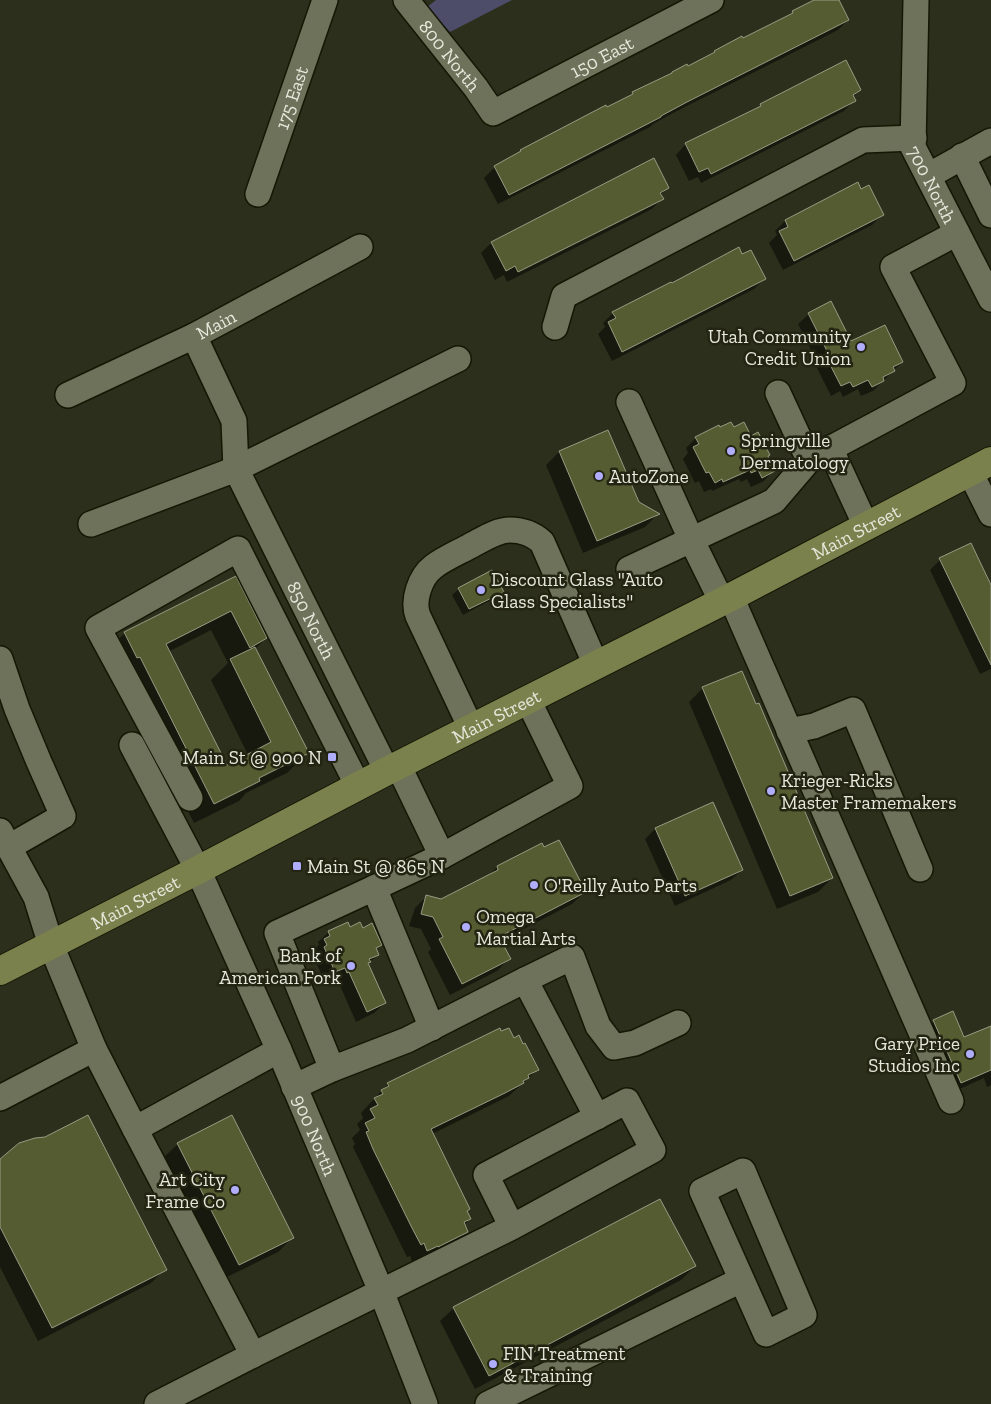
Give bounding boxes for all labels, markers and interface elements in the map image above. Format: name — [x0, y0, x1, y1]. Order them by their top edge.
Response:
street label: 800 North — [415, 15, 486, 96]
street label: 150 East — [566, 31, 637, 83]
street label: 175 East — [270, 63, 313, 132]
street label: 700 North — [903, 142, 962, 227]
street label: Main — [192, 304, 240, 344]
place label: Utah Community Credit Union — [708, 325, 851, 370]
marker: Utah Community Credit Union — [855, 341, 867, 353]
place label: Springville Dermatology — [741, 429, 849, 474]
marker: Springville Dermatology — [725, 445, 737, 457]
place label: AutoZone — [609, 465, 689, 488]
marker: AutoZone — [593, 470, 605, 482]
street label: Main Street — [808, 499, 904, 564]
place label: Discount Glass "Auto Glass Specialists" — [491, 568, 663, 613]
street label: 850 North — [282, 577, 341, 663]
marker: Discount Glass "Auto Glass Specialists" — [475, 584, 487, 596]
street label: Main Street — [448, 684, 544, 748]
place label: Main St @ 900 N — [182, 746, 322, 769]
marker: Main St @ 900 N — [326, 751, 338, 763]
place label: Krieger-Ricks Master Framemakers — [781, 769, 957, 814]
marker: Krieger-Ricks Master Framemakers — [765, 785, 777, 797]
place label: Main St @ 865 N — [307, 855, 445, 878]
marker: Main St @ 865 N — [291, 860, 303, 872]
street label: Main Street — [87, 870, 184, 934]
place label: O'Reilly Auto Parts — [544, 874, 697, 897]
marker: O'Reilly Auto Parts — [528, 879, 540, 891]
place label: Omega Martial Arts — [476, 905, 576, 950]
marker: Omega Martial Arts — [460, 921, 472, 933]
place label: Bank of American Fork — [219, 944, 343, 989]
marker: Bank of American Fork — [345, 960, 357, 972]
place label: Gary Price Studios Inc — [868, 1032, 960, 1077]
marker: Gary Price Studios Inc — [964, 1048, 976, 1060]
street label: 900 North — [288, 1091, 342, 1179]
place label: Art City Frame Co — [146, 1168, 225, 1213]
marker: Art City Frame Co — [229, 1184, 241, 1196]
place label: FIN Treatment & Training — [503, 1342, 626, 1387]
marker: FIN Treatment & Training — [487, 1358, 499, 1370]

